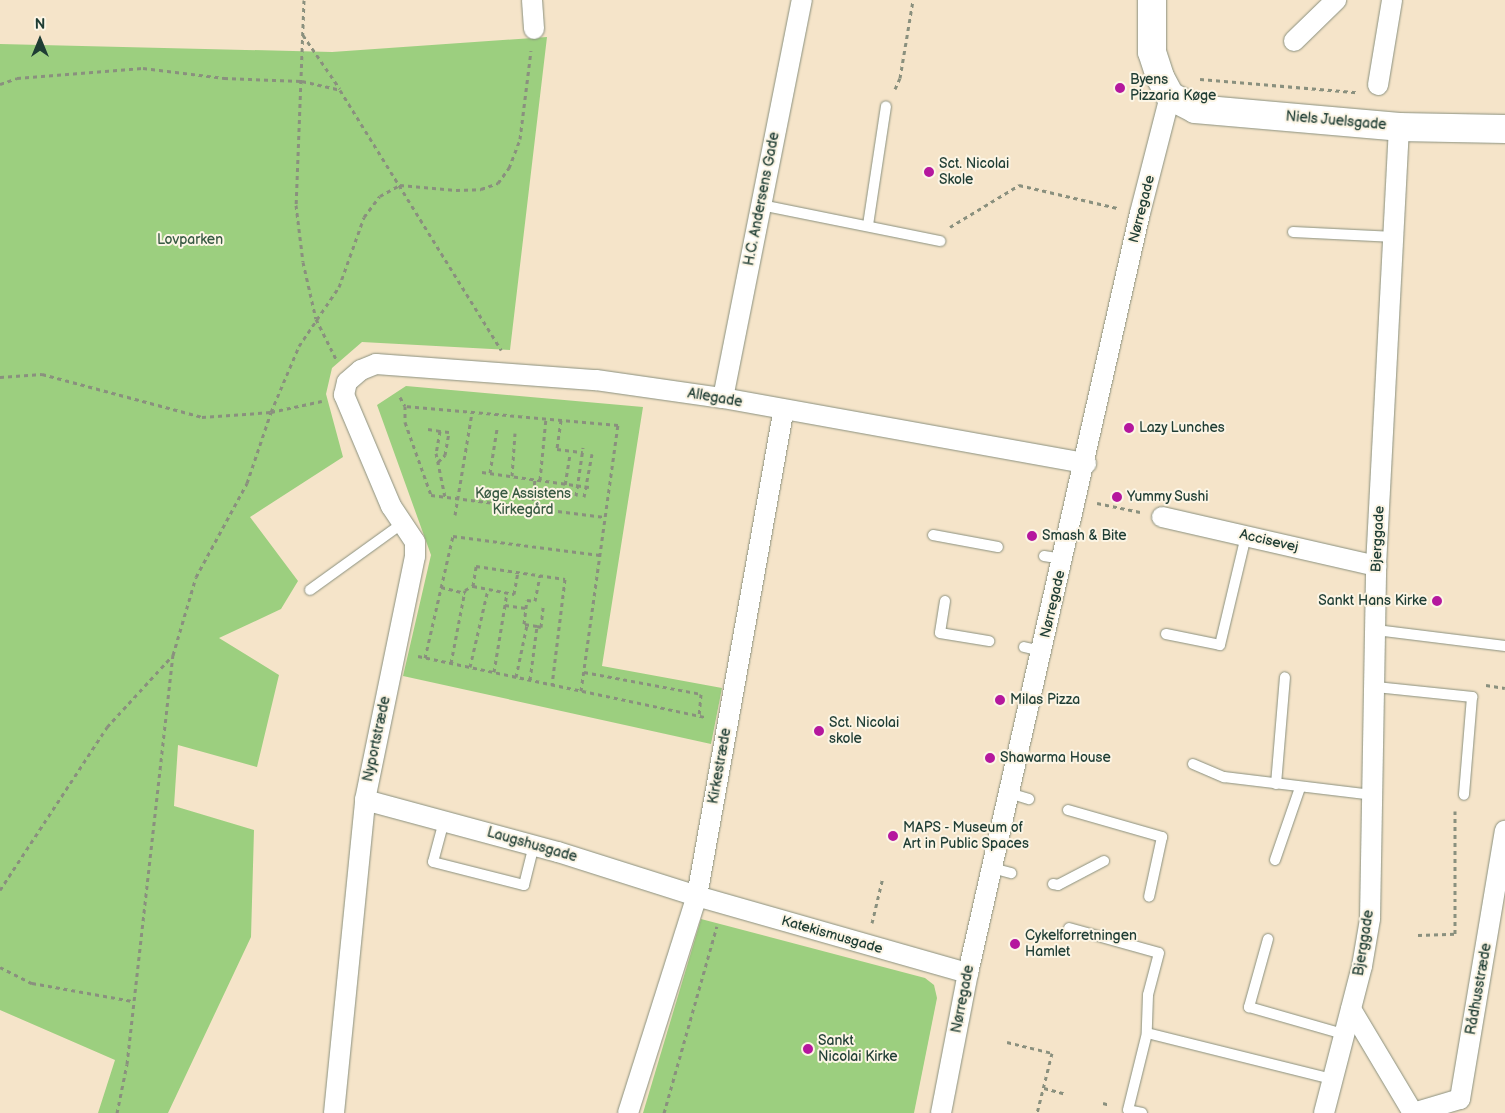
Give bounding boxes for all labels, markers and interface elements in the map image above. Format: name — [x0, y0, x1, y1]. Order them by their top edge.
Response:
north arrow — [15, 15, 65, 65]
text: N — [35, 16, 45, 33]
place label: Byens Pizzaria Køge — [1130, 72, 1216, 104]
marker: Byens Pizzaria Køge — [1114, 82, 1126, 94]
street label: Niels Juelsgade — [1285, 108, 1387, 134]
street label: H.C. Andersens Gade — [741, 131, 783, 267]
place label: Sct. Nicolai Skole — [939, 156, 1009, 188]
marker: Sct. Nicolai Skole — [923, 166, 935, 178]
street label: Nørregade — [1126, 174, 1158, 244]
park label: Lovparken — [157, 232, 223, 248]
street label: Allegade — [686, 385, 744, 411]
place label: Lazy Lunches — [1139, 420, 1226, 436]
marker: Lazy Lunches — [1123, 422, 1135, 434]
park label: Køge Assistens Kirkegård — [475, 486, 571, 518]
place label: Yummy Sushi — [1127, 489, 1210, 505]
marker: Yummy Sushi — [1111, 491, 1123, 503]
street label: Bjerggade — [1368, 505, 1388, 573]
street label: Accisevej — [1238, 526, 1300, 556]
place label: Smash & Bite — [1042, 528, 1127, 544]
marker: Smash & Bite — [1026, 530, 1038, 542]
street label: Nørregade — [1037, 569, 1069, 639]
place label: Sankt Hans Kirke — [1318, 593, 1427, 609]
marker: Sankt Hans Kirke — [1431, 595, 1443, 607]
place label: Milas Pizza — [1010, 692, 1080, 708]
marker: Milas Pizza — [994, 694, 1006, 706]
street label: Nyportstræde — [360, 695, 394, 783]
place label: Sct. Nicolai skole — [829, 715, 899, 748]
marker: Sct. Nicolai skole — [813, 725, 825, 737]
street label: Kirkestræde — [705, 727, 735, 805]
place label: Shawarma House — [1000, 750, 1111, 766]
marker: Shawarma House — [984, 752, 996, 764]
place label: MAPS - Museum of Art in Public Spaces — [903, 820, 1029, 852]
street label: Laugshusgade — [485, 824, 579, 866]
marker: MAPS - Museum of Art in Public Spaces — [887, 830, 899, 842]
street label: Bjerggade — [1351, 909, 1377, 977]
street label: Katekismusgade — [779, 913, 885, 957]
place label: Cykelforretningen Hamlet — [1025, 928, 1137, 960]
marker: Cykelforretningen Hamlet — [1009, 938, 1021, 950]
street label: Rådhusstræde — [1463, 942, 1495, 1036]
street label: Nørregade — [948, 964, 978, 1034]
place label: Sankt Nicolai Kirke — [818, 1033, 897, 1066]
marker: Sankt Nicolai Kirke — [802, 1043, 814, 1055]

